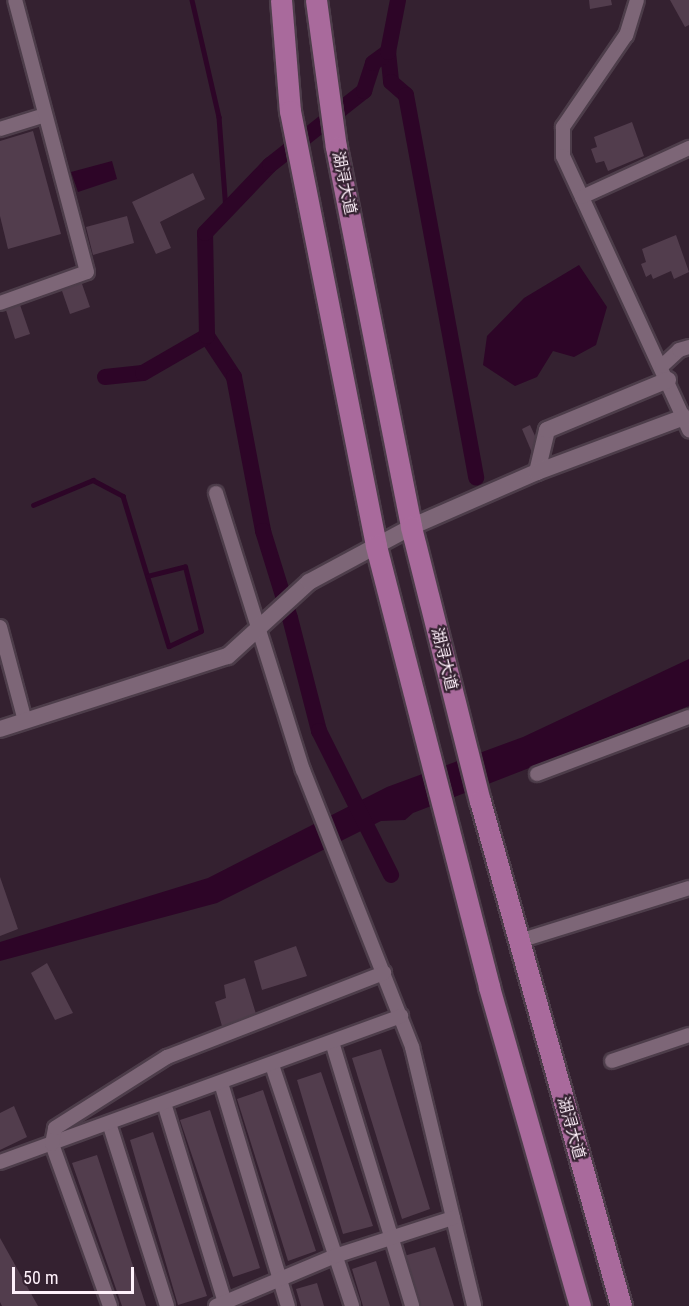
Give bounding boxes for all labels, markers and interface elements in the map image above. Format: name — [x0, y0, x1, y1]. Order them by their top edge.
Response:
street label: 湖浔大道 — [328, 150, 360, 216]
street label: 湖浔大道 — [427, 626, 461, 692]
street label: 湖浔大道 — [553, 1095, 589, 1161]
scale bar — [15, 1255, 136, 1293]
text: 50 m — [23, 1267, 58, 1288]

